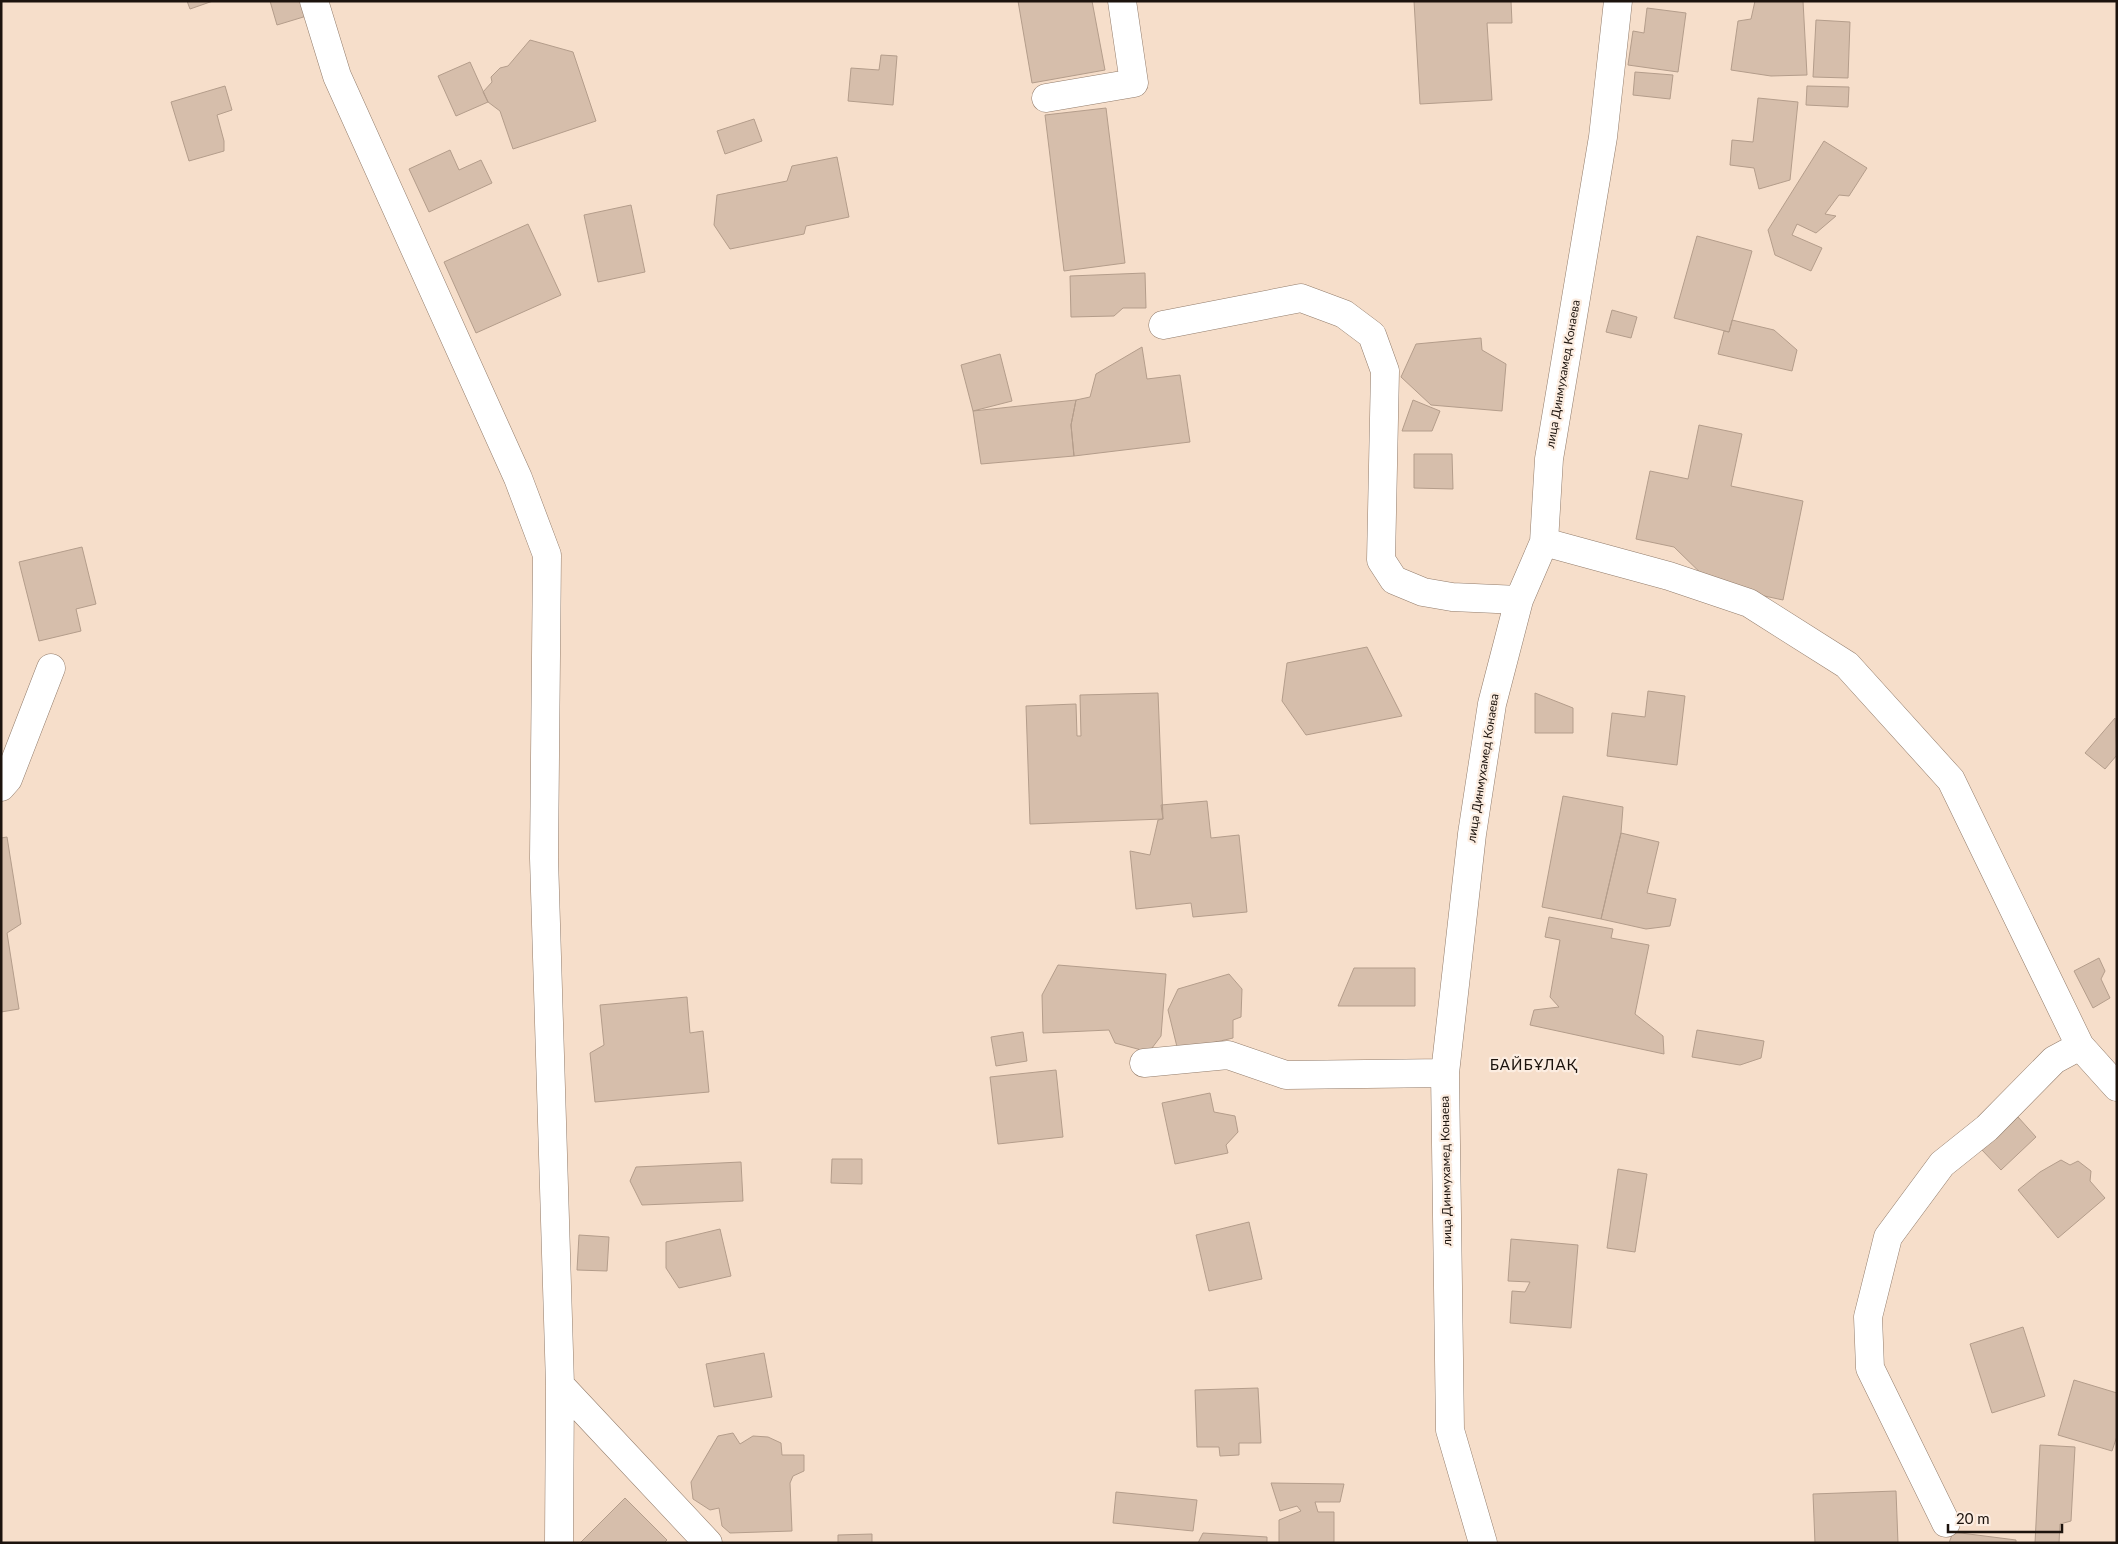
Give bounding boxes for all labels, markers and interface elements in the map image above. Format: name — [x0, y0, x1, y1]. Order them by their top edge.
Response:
street label: лица Динмухамед Конаева — [1542, 299, 1583, 449]
street label: лица Динмухамед Конаева — [1463, 692, 1502, 843]
district label: БАЙБҰЛАҚ — [1490, 1055, 1578, 1073]
street label: лица Динмухамед Конаева — [1437, 1096, 1454, 1246]
scale bar — [1948, 1502, 2062, 1534]
text: 20 m — [1956, 1509, 1990, 1527]

